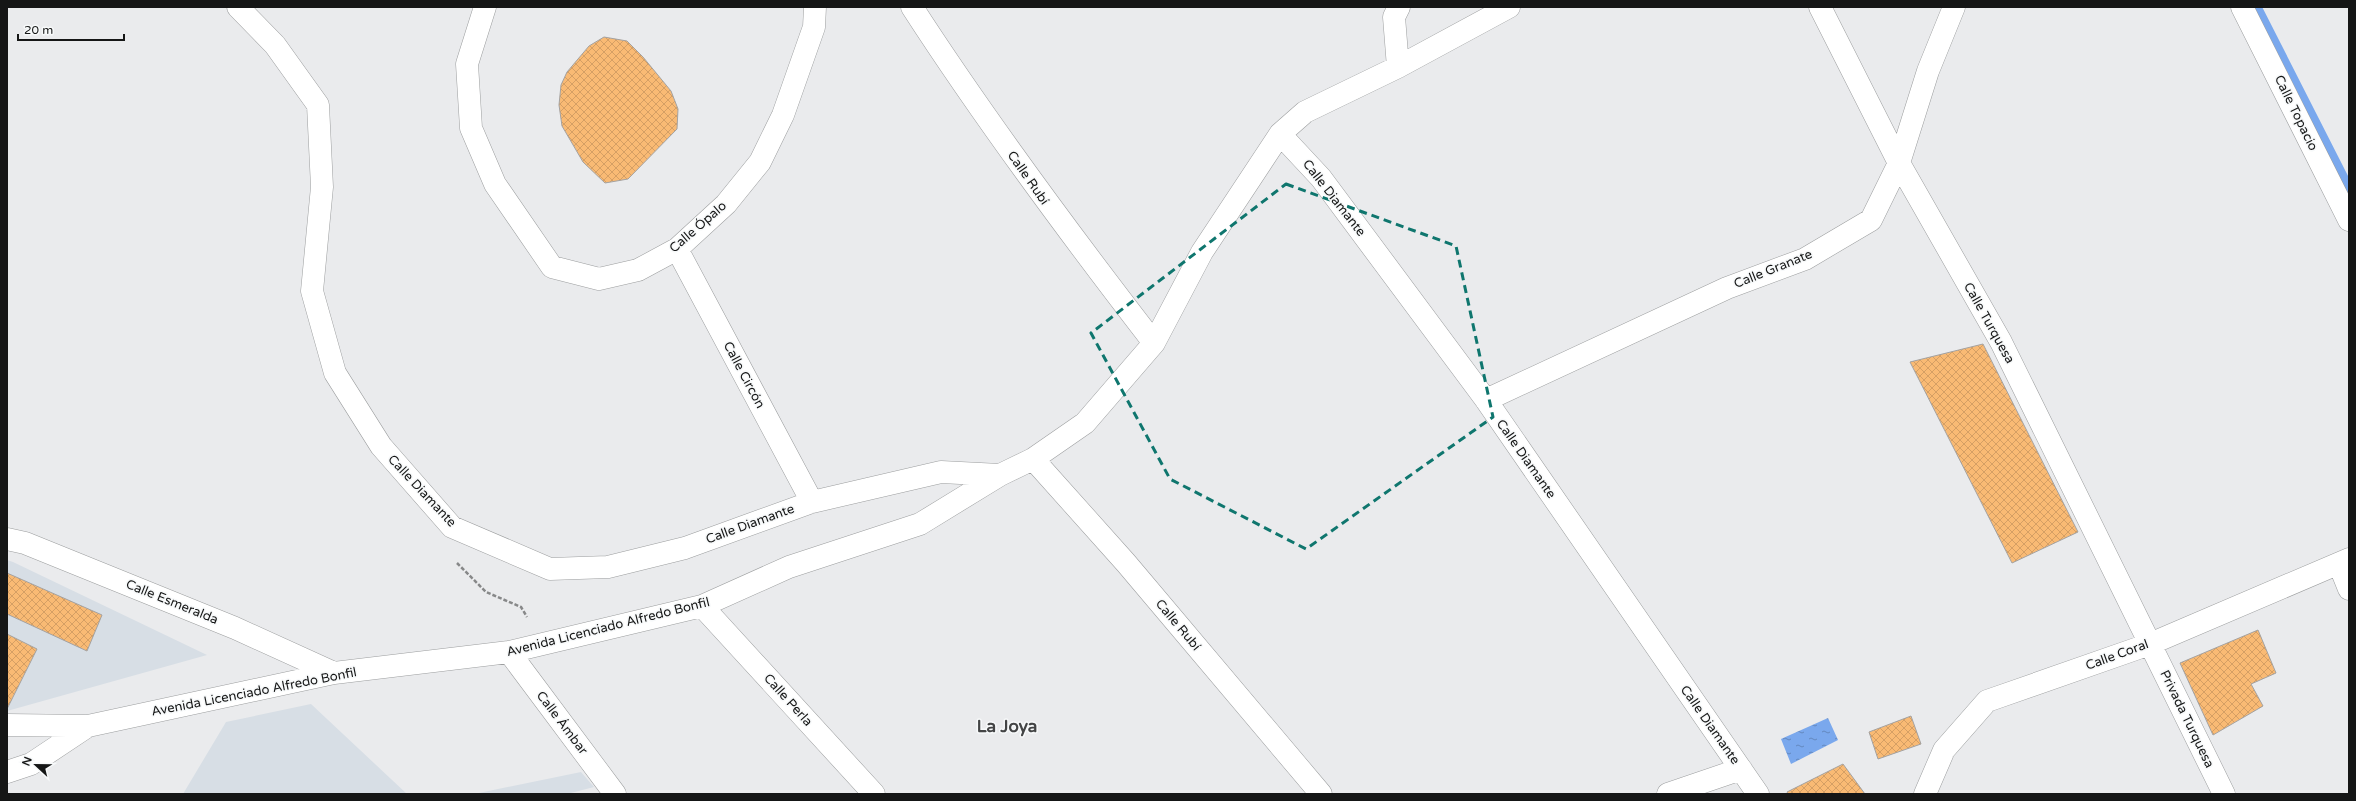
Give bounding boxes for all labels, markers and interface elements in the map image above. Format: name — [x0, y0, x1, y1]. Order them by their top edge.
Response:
scale bar — [18, 16, 124, 42]
text: 20 m — [24, 23, 53, 37]
street label: Calle Topacio — [2271, 73, 2321, 153]
street label: Calle Rubí — [1004, 148, 1052, 208]
street label: Calle Diamante — [1299, 156, 1369, 240]
street label: Calle Ópalo — [666, 198, 730, 256]
street label: Calle Granate — [1732, 246, 1814, 292]
street label: Calle Turquesa — [1960, 280, 2018, 366]
street label: Calle Circón — [720, 339, 768, 411]
street label: Calle Diamante — [1493, 416, 1559, 502]
street label: Calle Diamante — [384, 452, 460, 530]
street label: Calle Diamante — [704, 501, 796, 547]
street label: Calle Esmeralda — [123, 576, 221, 628]
street label: Avenida Licenciado Alfredo Bonfil — [505, 594, 711, 660]
street label: Calle Rubí — [1152, 596, 1204, 654]
street label: Calle Coral — [2083, 636, 2151, 674]
street label: Avenida Licenciado Alfredo Bonfil — [150, 664, 358, 720]
street label: Privada Turquesa — [2156, 668, 2218, 770]
street label: Calle Perla — [760, 670, 816, 730]
street label: Calle Diamante — [1677, 682, 1743, 768]
street label: Calle Ámbar — [533, 688, 591, 758]
district label: La Joya — [977, 716, 1037, 737]
north arrow — [16, 745, 56, 785]
text: N — [20, 755, 35, 768]

